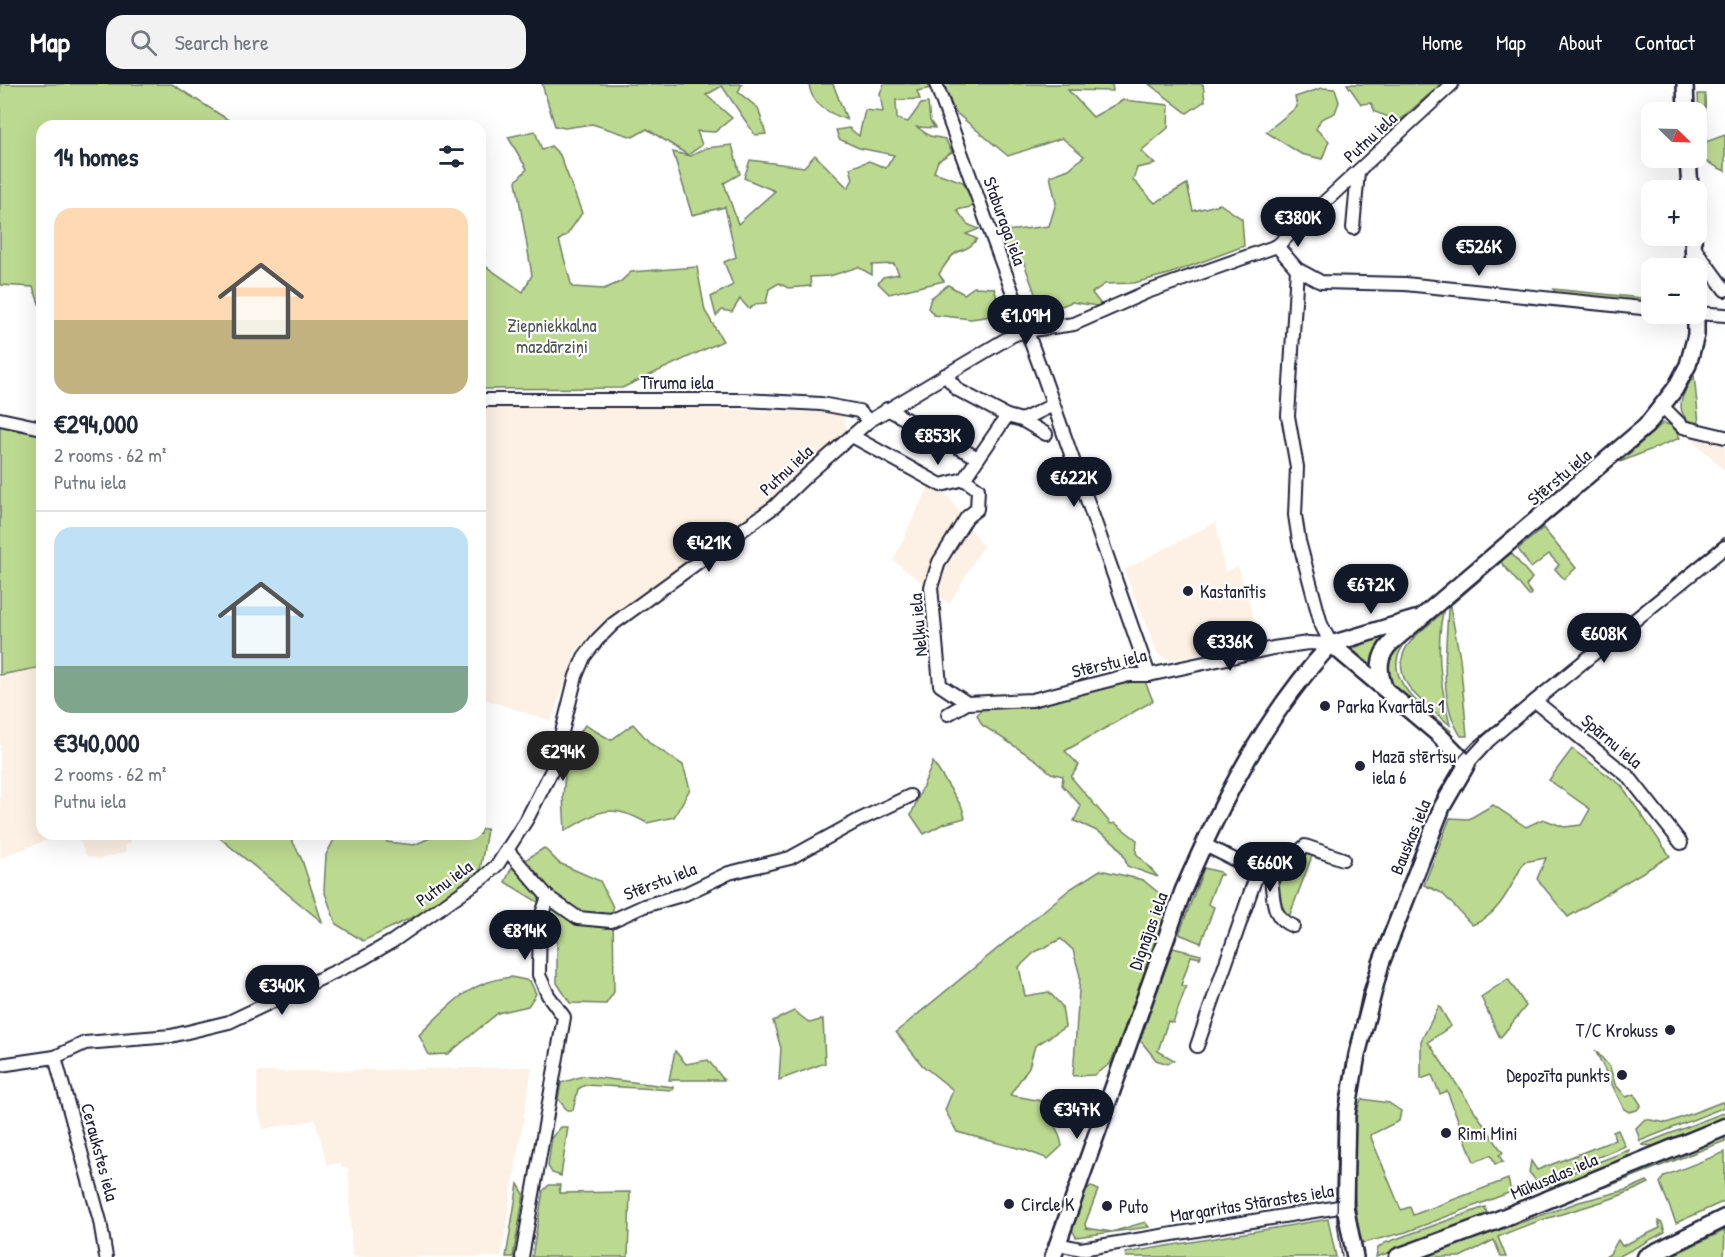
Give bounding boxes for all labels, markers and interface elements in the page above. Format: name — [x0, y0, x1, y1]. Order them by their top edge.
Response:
search box — [106, 15, 526, 69]
text: Map — [30, 23, 70, 61]
icon: search — [127, 26, 160, 59]
text: Search here — [175, 27, 269, 57]
text: Home — [1422, 28, 1463, 57]
text: Map — [1496, 28, 1526, 57]
text: About — [1559, 28, 1602, 57]
text: Contact — [1635, 28, 1695, 57]
north arrow — [1641, 102, 1707, 168]
map controls — [1641, 102, 1707, 324]
street label: Putnu iela — [1338, 106, 1402, 168]
text: 14 homes — [54, 139, 139, 174]
icon: filters — [435, 140, 468, 173]
street label: Staburaga iela — [977, 173, 1033, 269]
button: + — [1641, 180, 1707, 246]
pin: €380K — [1256, 197, 1340, 248]
text: €380K — [1275, 203, 1321, 230]
pin: €526K — [1437, 226, 1521, 277]
text: €526K — [1456, 232, 1502, 259]
icon: home — [207, 247, 315, 355]
button: − — [1641, 258, 1707, 324]
pin: €1.09M — [977, 295, 1075, 346]
text: €1.09M — [1001, 301, 1051, 328]
park label: Ziepniekkalna mazdārziņi — [507, 313, 597, 359]
street label: Tīruma iela — [640, 370, 714, 395]
text: €294,000 — [54, 406, 138, 441]
pin: €853K — [896, 415, 980, 466]
text: €853K — [915, 421, 961, 448]
street label: Putnu iela — [754, 439, 818, 501]
text: 2 rooms · 62 m² — [54, 441, 166, 468]
street label: Stērstu iela — [1522, 443, 1596, 511]
pin: €622K — [1032, 457, 1116, 508]
text: €622K — [1051, 463, 1097, 490]
text: Putnu iela — [54, 468, 126, 495]
pin: €421K — [667, 522, 751, 573]
text: €421K — [687, 528, 731, 555]
pin: €672K — [1329, 564, 1413, 615]
icon: home — [207, 566, 315, 674]
text: €672K — [1347, 570, 1395, 597]
place label: Kastanītis — [1200, 579, 1266, 604]
marker: Kastanītis — [1181, 584, 1195, 598]
street label: Neļķu iela — [903, 592, 933, 658]
pin: €608K — [1562, 613, 1646, 664]
text: €608K — [1581, 619, 1627, 646]
pin: €336K — [1188, 621, 1272, 672]
text: €336K — [1207, 627, 1253, 654]
street label: Stērstu iela — [1069, 642, 1149, 684]
place label: Parka Kvartāls 1 — [1337, 694, 1445, 719]
marker: Parka Kvartāls 1 — [1318, 699, 1332, 713]
street label: Spārnu iela — [1576, 708, 1648, 774]
text: €340,000 — [54, 725, 140, 760]
pin: €294K — [521, 731, 605, 782]
text: €294K — [541, 737, 585, 764]
place label: Mazā stērtsu iela 6 — [1372, 744, 1456, 790]
marker: Mazā stērtsu iela 6 — [1353, 759, 1367, 773]
text: 2 rooms · 62 m² — [54, 760, 166, 787]
text: Putnu iela — [54, 787, 126, 814]
street label: Bauskas iela — [1384, 796, 1436, 878]
pin: €660K — [1228, 842, 1312, 893]
text: €660K — [1248, 848, 1293, 875]
street label: Putnu iela — [411, 854, 477, 912]
street label: Stērstu iela — [620, 856, 700, 906]
street label: Dignājas iela — [1122, 889, 1174, 973]
pin: €814K — [483, 910, 567, 961]
text: €814K — [503, 916, 547, 943]
pin: €340K — [240, 965, 324, 1016]
text: €340K — [259, 971, 305, 998]
place label: T/C Krokuss — [1576, 1018, 1658, 1043]
marker: T/C Krokuss — [1663, 1023, 1677, 1037]
place label: Depozīta punkts — [1507, 1063, 1610, 1088]
marker: Depozīta punkts — [1615, 1068, 1629, 1082]
pin: €347K — [1035, 1089, 1119, 1140]
text: €347K — [1054, 1095, 1100, 1122]
street label: Ceraukstes iela — [75, 1100, 125, 1204]
place label: Rimi Mini — [1458, 1121, 1518, 1146]
marker: Rimi Mini — [1439, 1126, 1453, 1140]
street label: Mūkusalas iela — [1507, 1146, 1601, 1206]
street label: Margaritas Stārastes iela — [1169, 1178, 1335, 1228]
place label: Circle K — [1021, 1192, 1075, 1217]
place label: Puto — [1119, 1194, 1148, 1219]
marker: Circle K — [1002, 1197, 1016, 1211]
marker: Puto — [1100, 1199, 1114, 1213]

